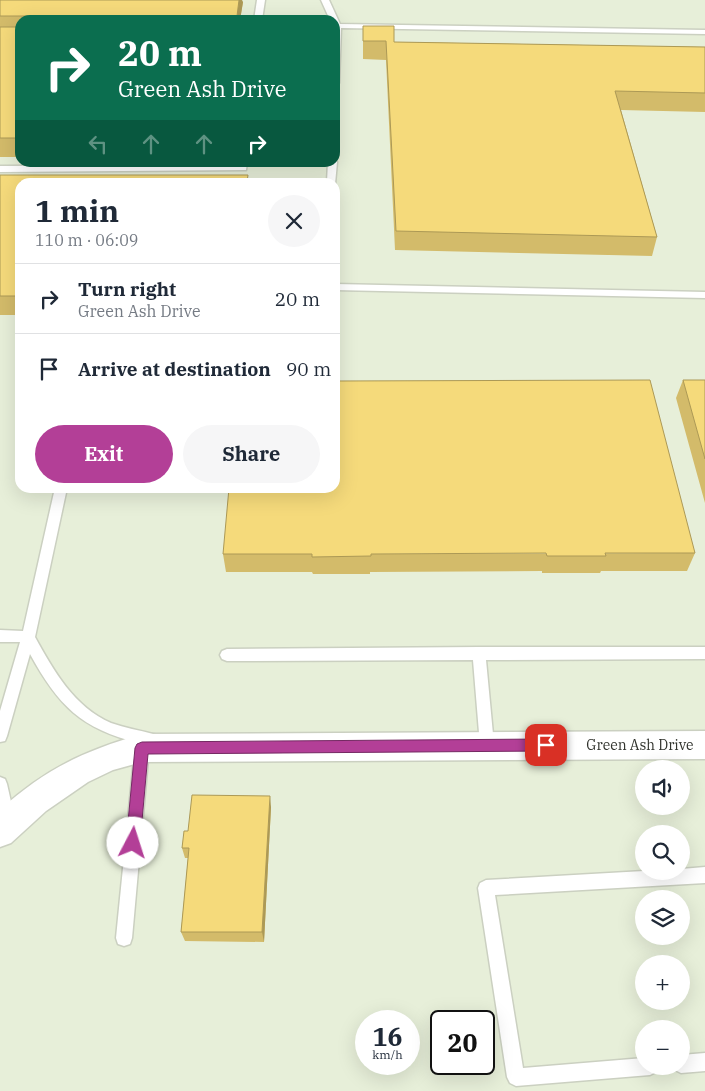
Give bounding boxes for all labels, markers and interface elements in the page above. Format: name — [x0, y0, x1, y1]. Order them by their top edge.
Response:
text: 20 m — [118, 30, 202, 76]
icon: right — [35, 35, 100, 100]
text: Green Ash Drive — [118, 74, 287, 103]
icon: left — [84, 130, 112, 158]
icon: ahead — [137, 130, 165, 158]
icon: ahead — [190, 130, 218, 158]
icon: right — [243, 130, 271, 158]
text: 1 min — [35, 191, 119, 230]
button: close — [268, 195, 320, 247]
text: 110 m · 06:09 — [35, 230, 138, 250]
text: Turn right — [78, 277, 176, 301]
icon: right — [35, 285, 63, 313]
text: 20 m — [275, 287, 320, 311]
text: Green Ash Drive — [78, 301, 201, 321]
icon: arrive — [35, 355, 63, 383]
text: Arrive at destination — [78, 357, 271, 381]
text: 90 m — [286, 357, 331, 381]
button: Exit — [35, 425, 173, 483]
button: Share — [183, 425, 320, 483]
pin — [525, 724, 567, 766]
icon: arrive — [532, 731, 560, 759]
street label: Green Ash Drive — [586, 736, 694, 754]
map controls — [635, 760, 690, 1075]
button: sound — [635, 760, 690, 815]
position arrow — [106, 816, 158, 868]
button: search — [635, 825, 690, 880]
button: layers — [635, 890, 690, 945]
button: + — [635, 955, 690, 1010]
speed limit sign: 20 — [430, 1010, 495, 1075]
text: 16 — [372, 1020, 403, 1053]
button: − — [635, 1020, 690, 1075]
text: km/h — [372, 1047, 403, 1062]

